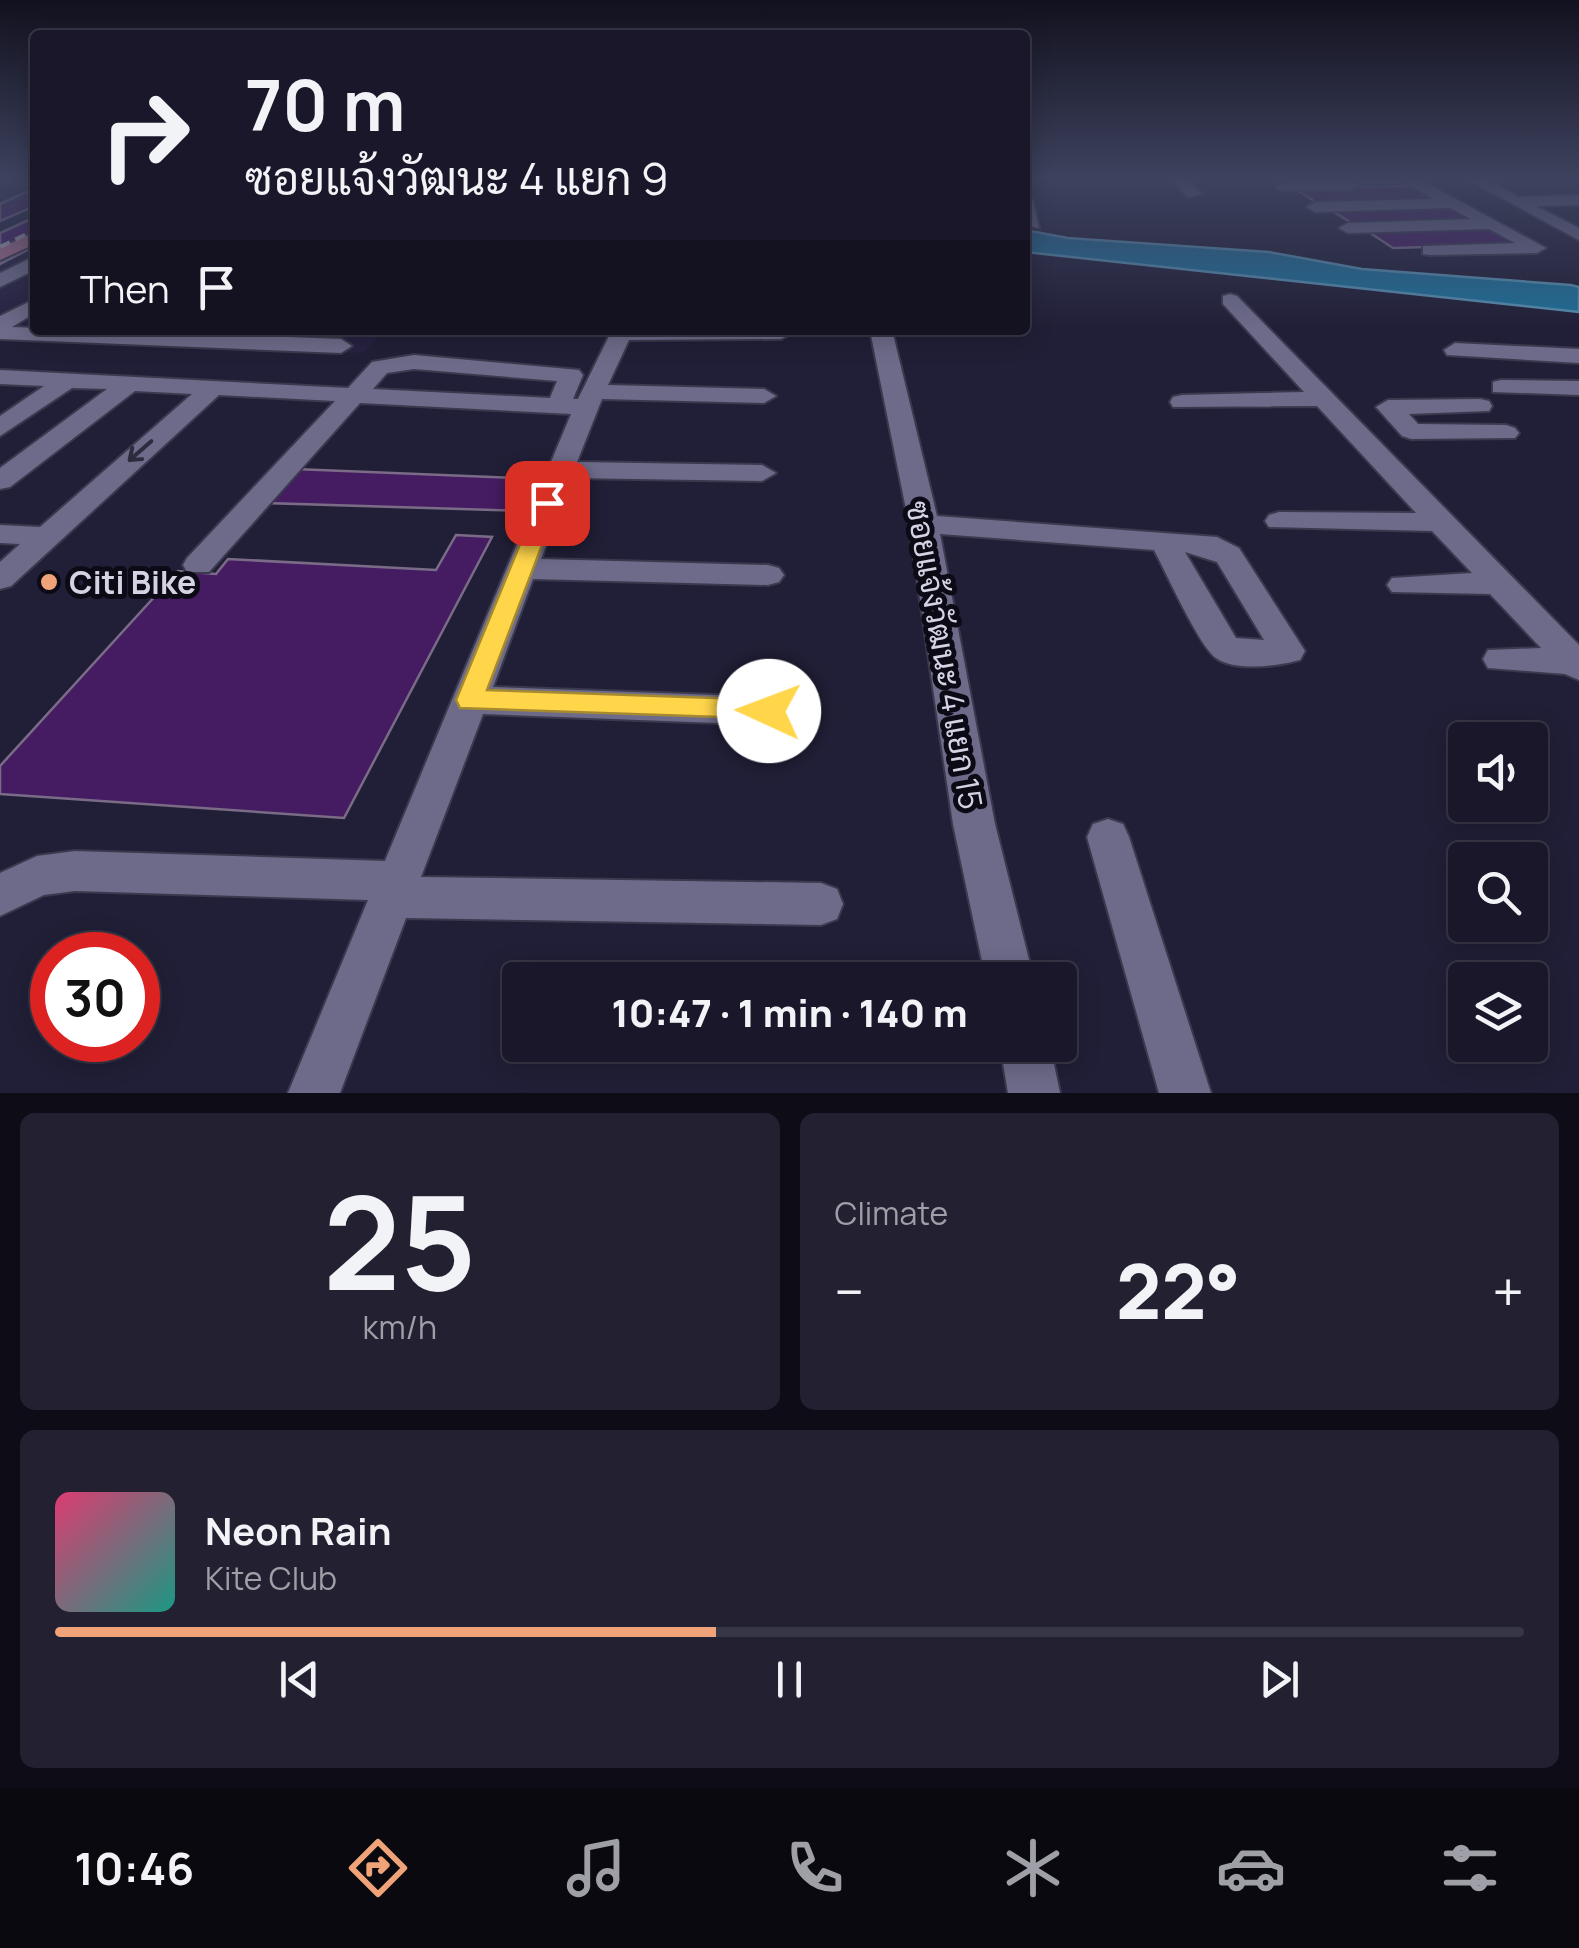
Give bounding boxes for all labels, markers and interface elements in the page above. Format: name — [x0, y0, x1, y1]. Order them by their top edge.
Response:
text: 70 m — [245, 56, 405, 152]
icon: right — [80, 70, 210, 200]
text: ซอยแจ้งวัฒนะ 4 แยก 9 — [245, 147, 669, 209]
icon: arrive — [189, 260, 244, 315]
text: Then — [80, 262, 169, 314]
one-way arrow — [128, 440, 153, 463]
pin — [505, 461, 590, 546]
icon: arrive — [520, 476, 575, 531]
street label: ซอยแจ้งวัฒนะ 4 แยก 15 — [896, 497, 994, 813]
place label: Citi Bike — [69, 560, 196, 604]
marker: Citi Bike — [38, 571, 60, 593]
position arrow — [717, 659, 821, 763]
map controls — [1448, 722, 1548, 1062]
button: sound — [1448, 722, 1548, 822]
button: search — [1448, 842, 1548, 942]
speed limit sign: 30 — [30, 932, 160, 1062]
button: layers — [1448, 962, 1548, 1062]
text: 10:47 · 1 min · 140 m — [612, 986, 967, 1038]
text: 25 — [323, 1151, 477, 1329]
text: Climate — [835, 1191, 948, 1235]
text: 22° — [1116, 1239, 1240, 1342]
text: − — [835, 1253, 864, 1329]
text: + — [1492, 1253, 1524, 1329]
text: km/h — [363, 1305, 437, 1349]
text: Neon Rain — [205, 1504, 391, 1556]
text: Kite Club — [205, 1556, 337, 1600]
icon: previous — [272, 1652, 327, 1707]
icon: pause — [762, 1652, 817, 1707]
icon: next — [1252, 1652, 1307, 1707]
icon: directions — [343, 1833, 413, 1903]
icon: music — [561, 1833, 631, 1903]
icon: phone — [780, 1833, 850, 1903]
icon: climate — [998, 1833, 1068, 1903]
icon: car — [1216, 1833, 1286, 1903]
icon: filters — [1435, 1833, 1505, 1903]
text: 10:46 — [74, 1837, 194, 1899]

